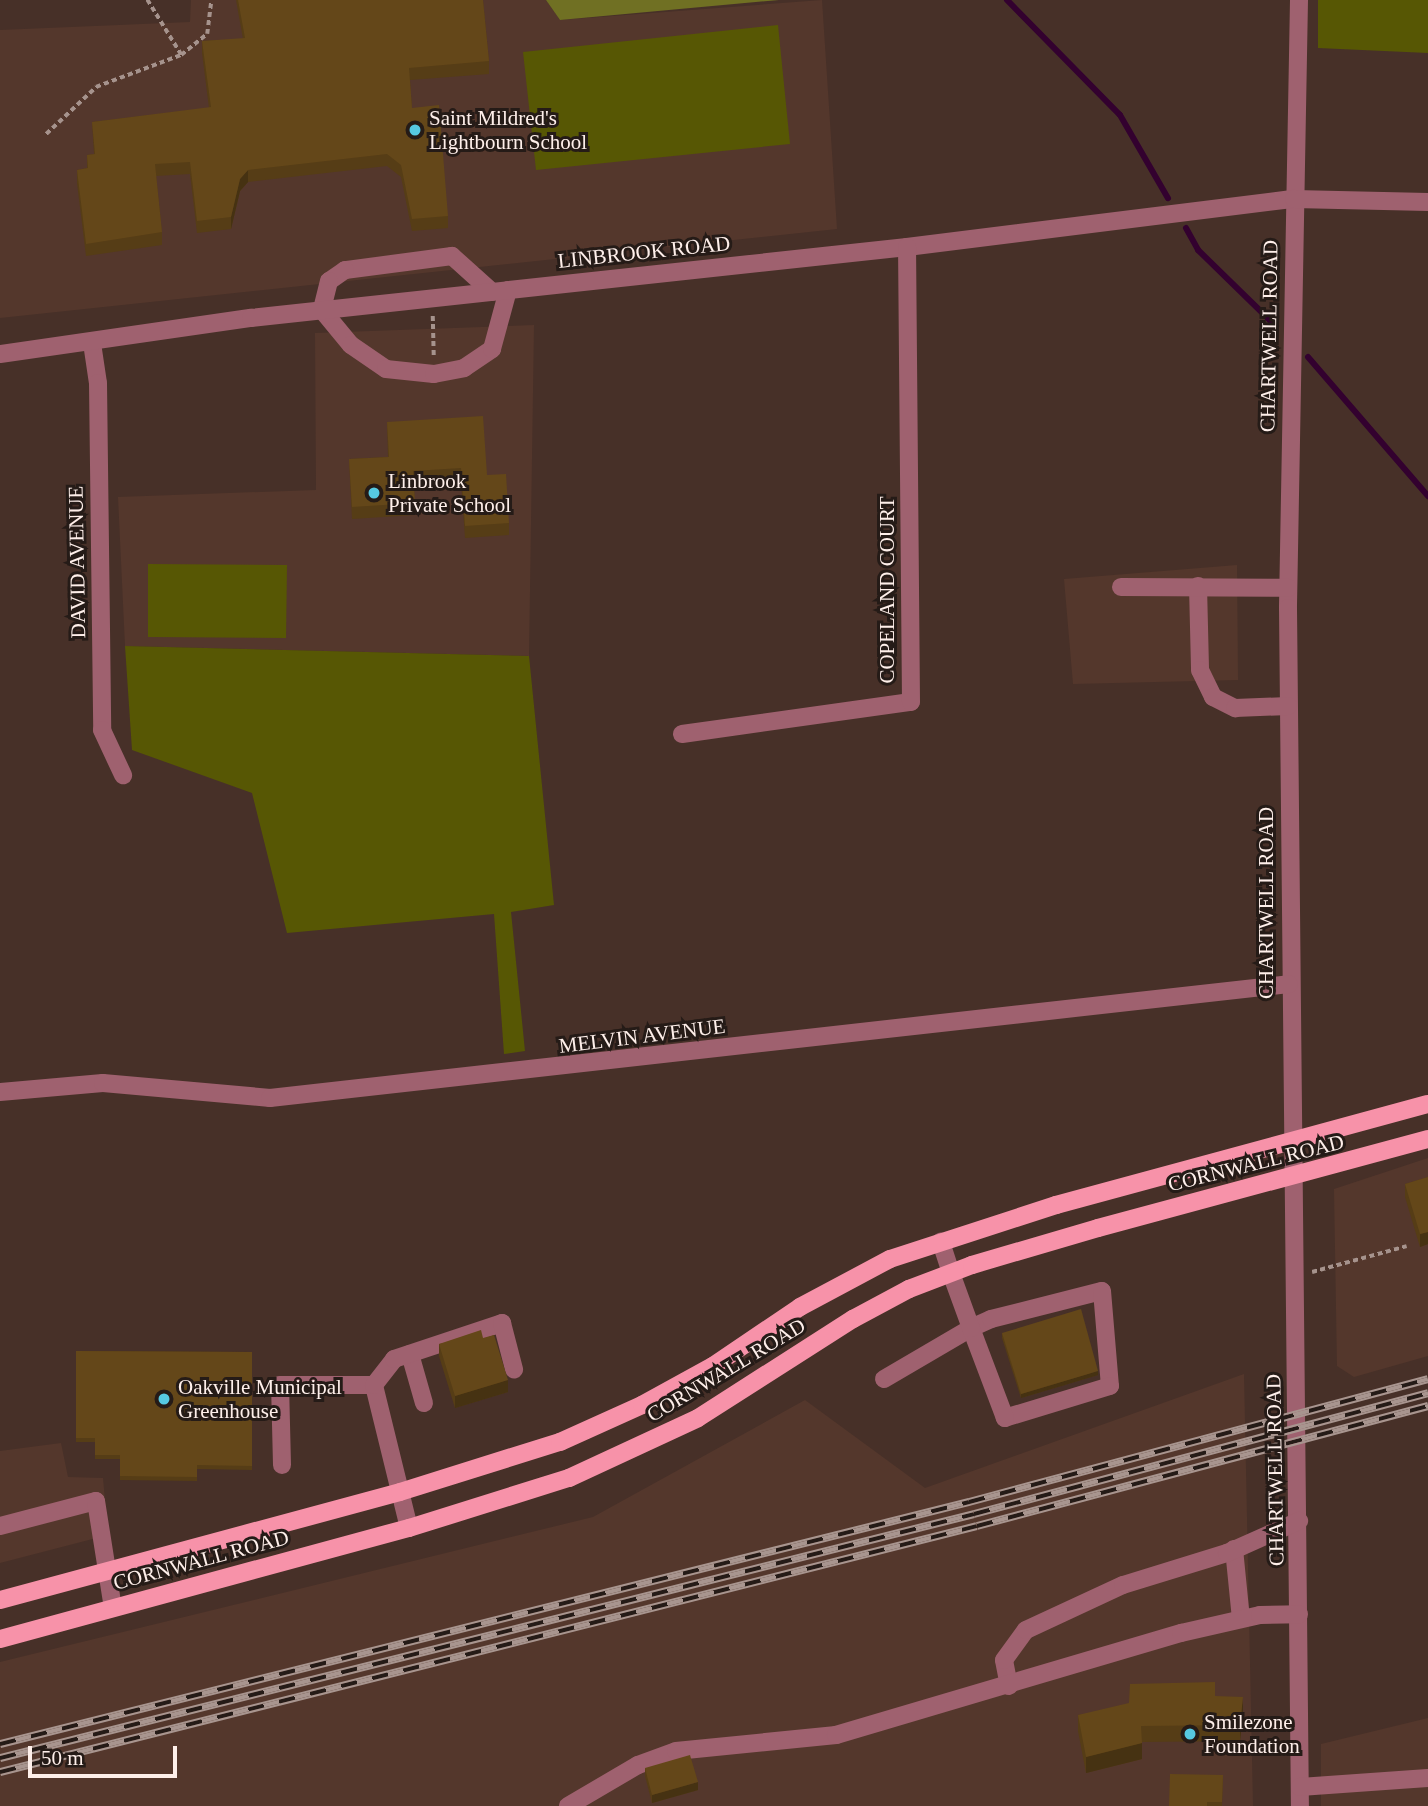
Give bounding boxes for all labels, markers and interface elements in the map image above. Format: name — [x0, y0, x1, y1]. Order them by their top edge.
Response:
place label: Saint Mildred's Lightbourn School — [429, 105, 587, 155]
marker: Saint Mildred's Lightbourn School — [407, 122, 423, 138]
street label: LINBROOK ROAD — [557, 230, 731, 274]
street label: CHARTWELL ROAD — [1255, 239, 1283, 433]
place label: Linbrook Private School — [388, 468, 511, 518]
street label: DAVID AVENUE — [63, 485, 91, 639]
marker: Linbrook Private School — [366, 485, 382, 501]
street label: COPELAND COURT — [874, 496, 900, 684]
street label: CHARTWELL ROAD — [1253, 807, 1279, 999]
street label: MELVIN AVENUE — [557, 1013, 727, 1059]
street label: CORNWALL ROAD — [1165, 1129, 1347, 1197]
street label: CORNWALL ROAD — [642, 1312, 810, 1428]
street label: CHARTWELL ROAD — [1261, 1373, 1289, 1567]
place label: Oakville Municipal Greenhouse — [178, 1374, 342, 1424]
marker: Oakville Municipal Greenhouse — [156, 1391, 172, 1407]
street label: CORNWALL ROAD — [110, 1524, 292, 1596]
place label: Smilezone Foundation — [1204, 1709, 1300, 1759]
marker: Smilezone Foundation — [1182, 1726, 1198, 1742]
scale bar — [32, 1732, 180, 1776]
text: 50 m — [41, 1746, 84, 1770]

